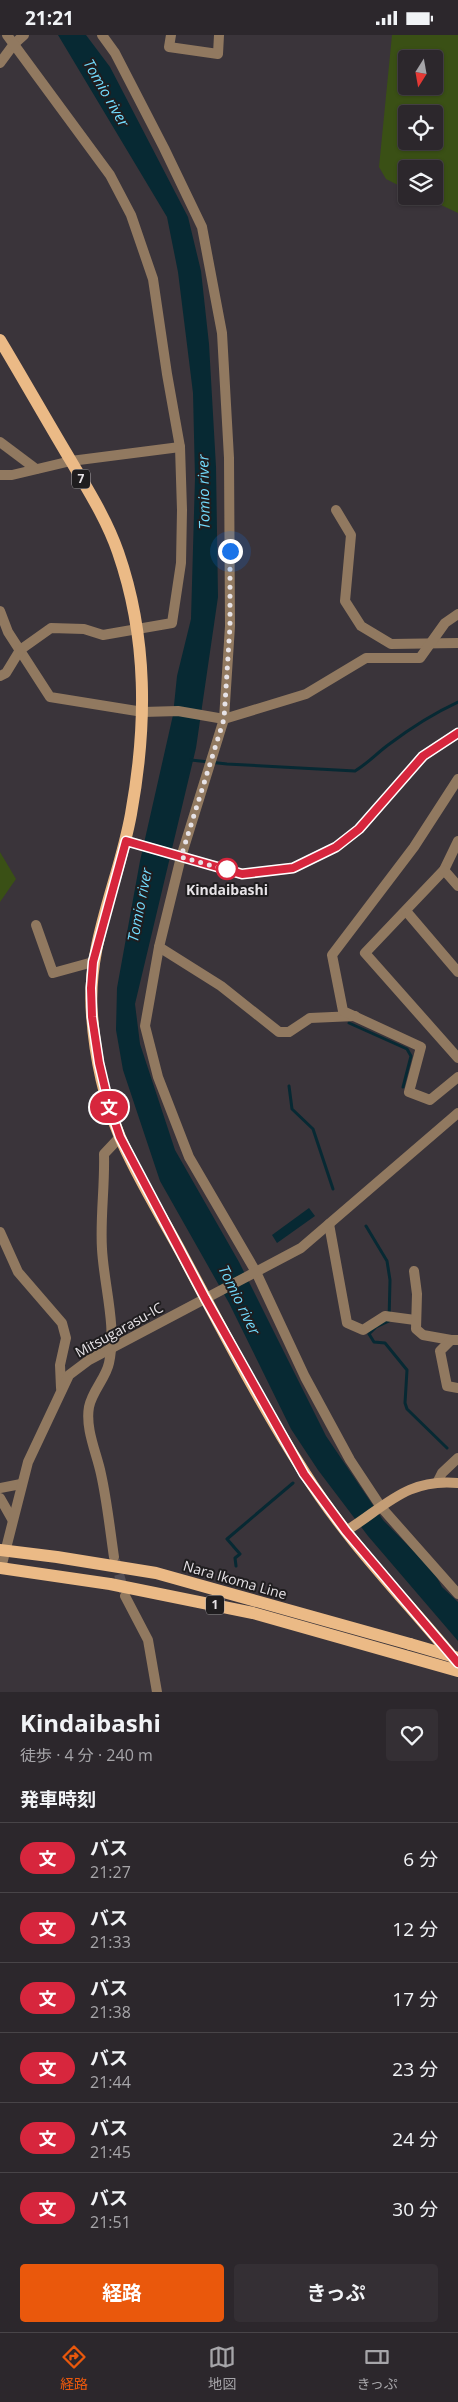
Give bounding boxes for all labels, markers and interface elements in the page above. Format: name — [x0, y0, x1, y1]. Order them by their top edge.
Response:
text: 21:21 — [25, 5, 74, 31]
north arrow — [398, 50, 442, 95]
map controls — [398, 50, 443, 205]
water label: Tomio river — [79, 55, 135, 131]
button: locate — [398, 105, 443, 150]
button: layers — [398, 160, 443, 205]
water label: Tomio river — [192, 453, 214, 530]
road number: 7 — [72, 469, 90, 489]
your location — [218, 539, 243, 564]
marker: Kindaibashi — [216, 858, 238, 880]
water label: Tomio river — [122, 865, 156, 944]
place label: Kindaibashi — [186, 880, 268, 899]
line badge: 文 — [93, 1091, 125, 1123]
text: 文 — [100, 1095, 118, 1119]
water label: Tomio river — [214, 1261, 266, 1339]
street label: Mitsugarasu-IC — [71, 1297, 166, 1362]
street label: Nara Ikoma Line — [181, 1556, 289, 1603]
road number: 1 — [206, 1595, 224, 1615]
text: Kindaibashi — [20, 1706, 161, 1739]
button: heart — [386, 1709, 438, 1761]
text: 徒歩 · 4 分 · 240 m — [20, 1744, 153, 1766]
text: 発車時刻 — [20, 1786, 96, 1812]
text: バス — [90, 1835, 128, 1861]
text: 文 — [39, 1846, 57, 1870]
text: 6 分 — [403, 1846, 438, 1872]
text: 21:27 — [90, 1861, 131, 1883]
text: バス — [90, 1905, 128, 1931]
text: 文 — [39, 1916, 57, 1940]
text: 12 分 — [392, 1916, 438, 1942]
text: 21:33 — [90, 1931, 131, 1953]
text: バス — [90, 1975, 128, 2001]
text: 文 — [39, 1986, 57, 2010]
text: 17 分 — [392, 1986, 438, 2012]
text: 21:38 — [90, 2001, 131, 2023]
text: バス — [90, 2045, 128, 2071]
text: 文 — [39, 2056, 57, 2080]
text: 23 分 — [392, 2056, 438, 2082]
text: 21:44 — [90, 2071, 131, 2093]
text: バス — [90, 2115, 128, 2141]
text: 文 — [39, 2126, 57, 2150]
text: 24 分 — [392, 2126, 438, 2152]
text: 21:45 — [90, 2141, 131, 2163]
text: バス — [90, 2185, 128, 2211]
text: 文 — [39, 2196, 57, 2220]
text: 30 分 — [392, 2196, 438, 2222]
text: 21:51 — [90, 2211, 131, 2233]
button: 経路 — [20, 2264, 224, 2322]
button: きっぷ — [234, 2264, 438, 2322]
tab: 経路 — [60, 2343, 88, 2393]
tab: 地図 — [208, 2343, 236, 2393]
tab: きっぷ — [356, 2343, 398, 2393]

